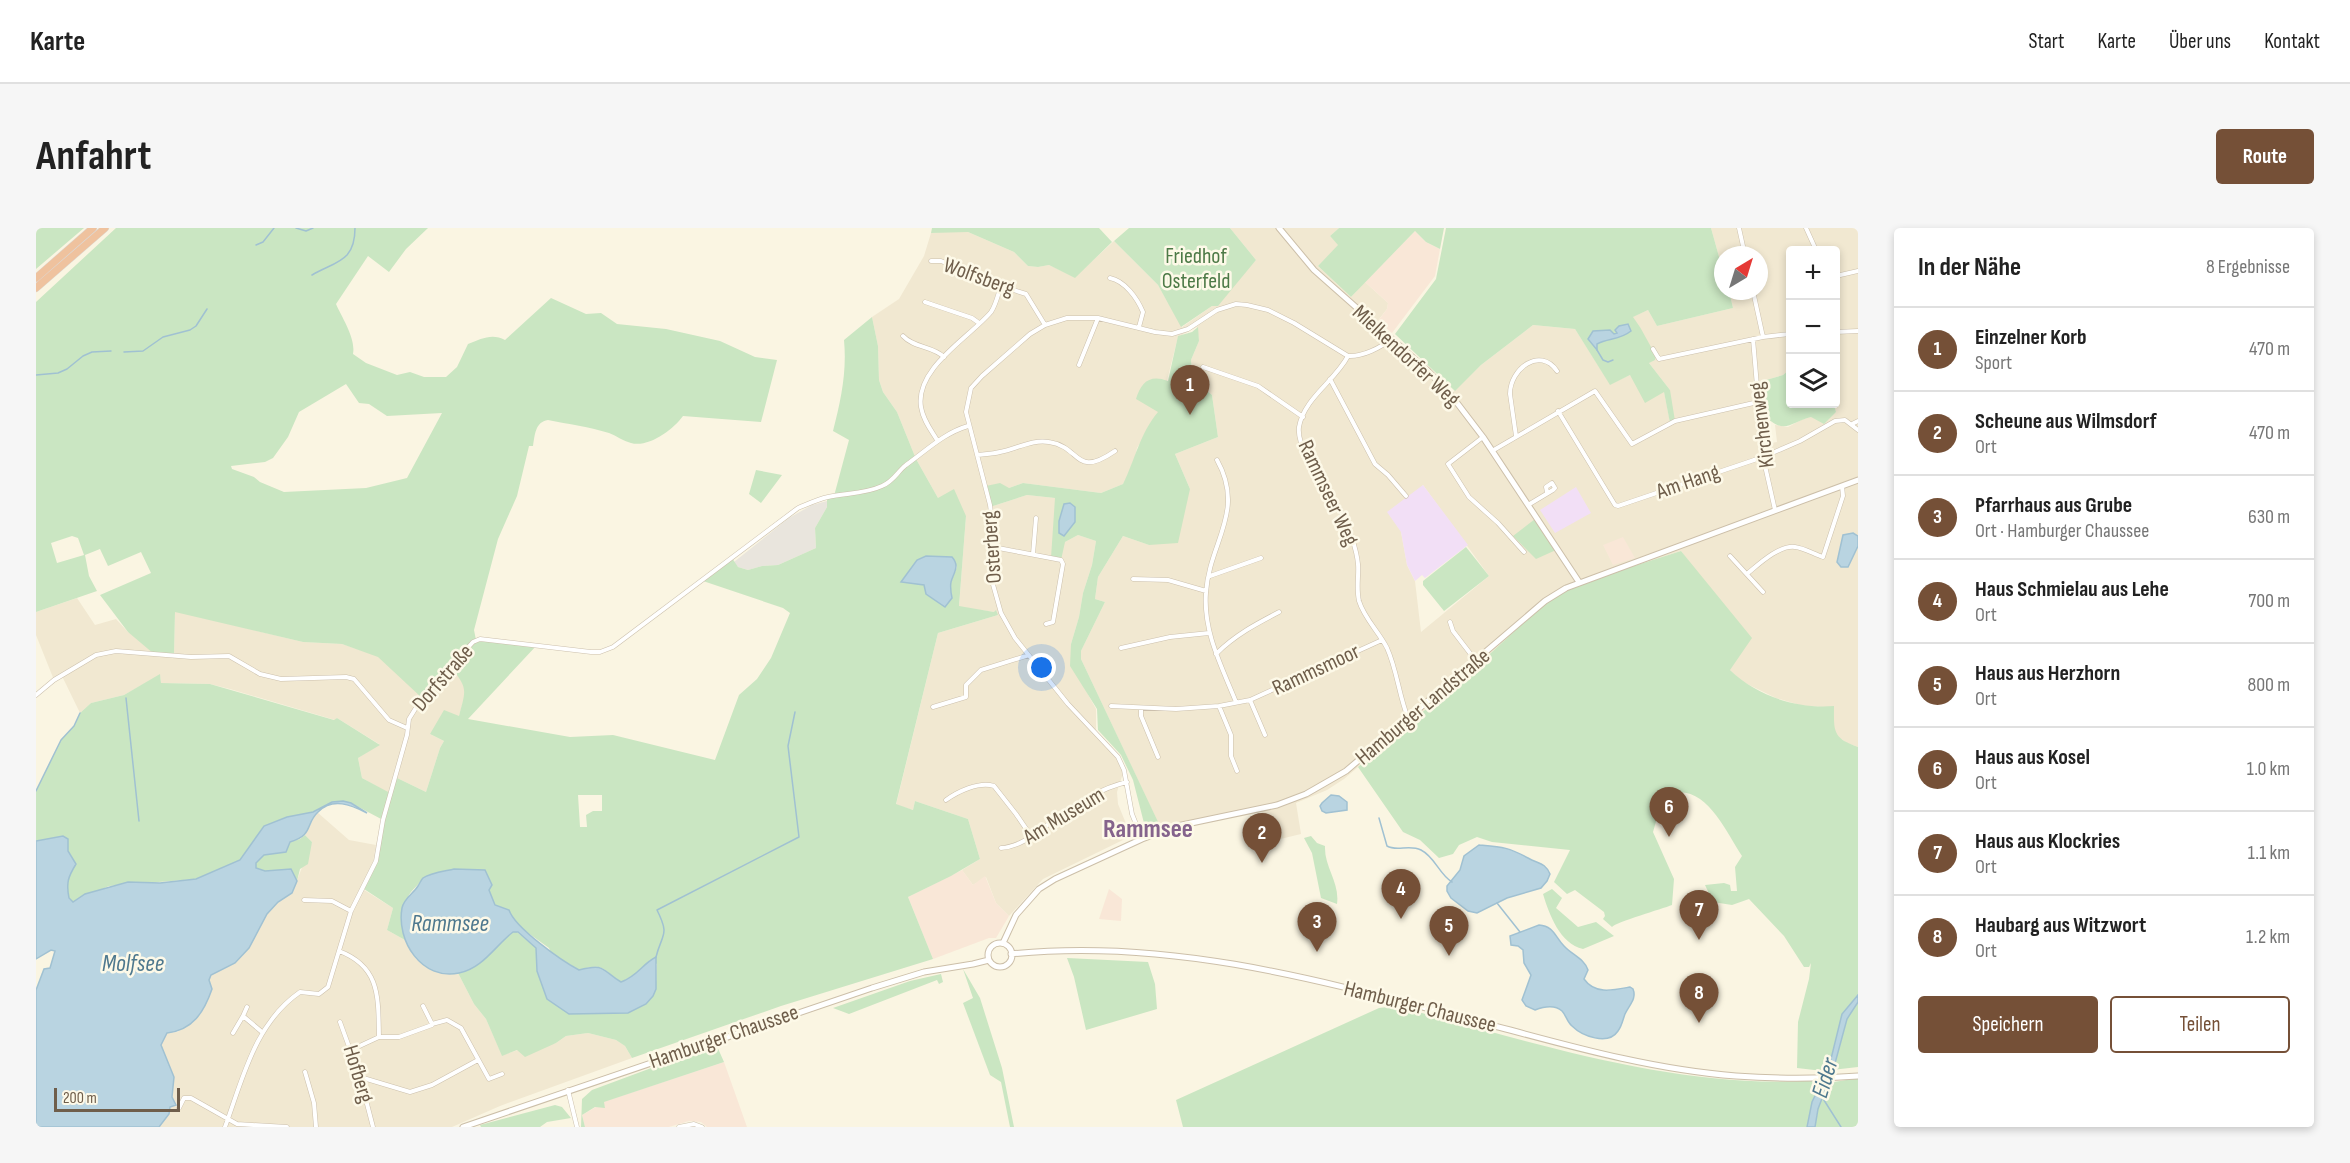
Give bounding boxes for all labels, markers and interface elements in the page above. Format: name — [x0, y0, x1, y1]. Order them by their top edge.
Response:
text: Karte — [30, 25, 85, 58]
text: Start — [2028, 29, 2065, 54]
text: Karte — [2098, 29, 2136, 54]
text: Über uns — [2169, 29, 2231, 54]
text: Kontakt — [2264, 29, 2320, 54]
button: Route — [2216, 129, 2314, 184]
text: Anfahrt — [36, 131, 151, 182]
park label: Friedhof Osterfeld — [1162, 243, 1230, 295]
north arrow — [1714, 246, 1768, 300]
map controls — [1786, 246, 1840, 408]
button: + — [1786, 246, 1840, 300]
street label: Wolfsberg — [940, 252, 1019, 302]
text: In der Nähe — [1918, 252, 2021, 283]
text: 8 Ergebnisse — [2206, 255, 2290, 279]
street label: Mielkendorfer Weg — [1347, 299, 1466, 413]
button: − — [1786, 300, 1840, 354]
text: Einzelner Korb — [1975, 324, 2087, 351]
text: 1 — [1934, 337, 1941, 361]
text: 470 m — [2249, 337, 2290, 361]
text: Sport — [1975, 351, 2012, 375]
button: layers — [1786, 354, 1840, 408]
pin: 1 — [1170, 366, 1210, 415]
street label: Kirchenweg — [1743, 380, 1781, 470]
text: Scheune aus Wilmsdorf — [1975, 408, 2157, 435]
text: 2 — [1933, 421, 1942, 445]
text: 470 m — [2249, 421, 2290, 445]
text: Ort — [1975, 435, 1997, 459]
street label: Rammseer Weg — [1292, 436, 1364, 550]
street label: Am Hang — [1652, 459, 1723, 506]
text: Pfarrhaus aus Grube — [1975, 492, 2132, 519]
text: 3 — [1933, 505, 1942, 529]
text: 630 m — [2248, 505, 2290, 529]
street label: Osterberg — [976, 509, 1008, 584]
text: Ort · Hamburger Chaussee — [1975, 519, 2149, 543]
text: Haus Schmielau aus Lehe — [1975, 576, 2169, 603]
text: 4 — [1933, 589, 1942, 613]
text: 700 m — [2248, 589, 2290, 613]
text: Ort — [1975, 603, 1997, 627]
street label: Rammsmoor — [1268, 638, 1364, 702]
street label: Dorfstraße — [407, 639, 479, 717]
street label: Hamburger Landstraße — [1350, 643, 1496, 771]
your location — [1027, 653, 1056, 682]
text: Haus aus Herzhorn — [1975, 660, 2120, 687]
text: 5 — [1933, 673, 1942, 697]
text: 800 m — [2247, 673, 2290, 697]
text: Ort — [1975, 687, 1997, 711]
text: Haus aus Kosel — [1975, 744, 2090, 771]
text: 6 — [1933, 757, 1942, 781]
text: 1.0 km — [2247, 757, 2290, 781]
text: Ort — [1975, 771, 1997, 795]
street label: Am Museum — [1018, 781, 1109, 851]
pin: 6 — [1650, 788, 1688, 837]
district label: Rammsee — [1103, 814, 1193, 845]
pin: 2 — [1242, 814, 1282, 863]
text: Haus aus Klockries — [1975, 828, 2120, 855]
text: 7 — [1933, 841, 1942, 865]
text: 1.1 km — [2248, 841, 2290, 865]
text: Ort — [1975, 855, 1997, 879]
pin: 4 — [1382, 870, 1420, 919]
pin: 7 — [1680, 890, 1718, 940]
pin: 3 — [1298, 902, 1336, 952]
pin: 5 — [1430, 906, 1468, 956]
water label: Rammsee — [411, 909, 489, 938]
text: Haubarg aus Witzwort — [1975, 912, 2146, 939]
text: 8 — [1933, 925, 1942, 949]
text: 1.2 km — [2246, 925, 2290, 949]
text: Ort — [1975, 939, 1997, 963]
water label: Molfsee — [102, 949, 164, 978]
pin: 8 — [1680, 974, 1718, 1023]
street label: Hamburger Chaussee — [1341, 975, 1499, 1039]
button: Speichern — [1918, 996, 2098, 1053]
button: Teilen — [2110, 996, 2290, 1053]
street label: Hamburger Chaussee — [646, 999, 802, 1075]
street label: Hofberg — [336, 1042, 380, 1106]
water label: Eider — [1805, 1053, 1845, 1101]
scale bar — [54, 1085, 180, 1112]
text: 200 m — [63, 1089, 97, 1108]

